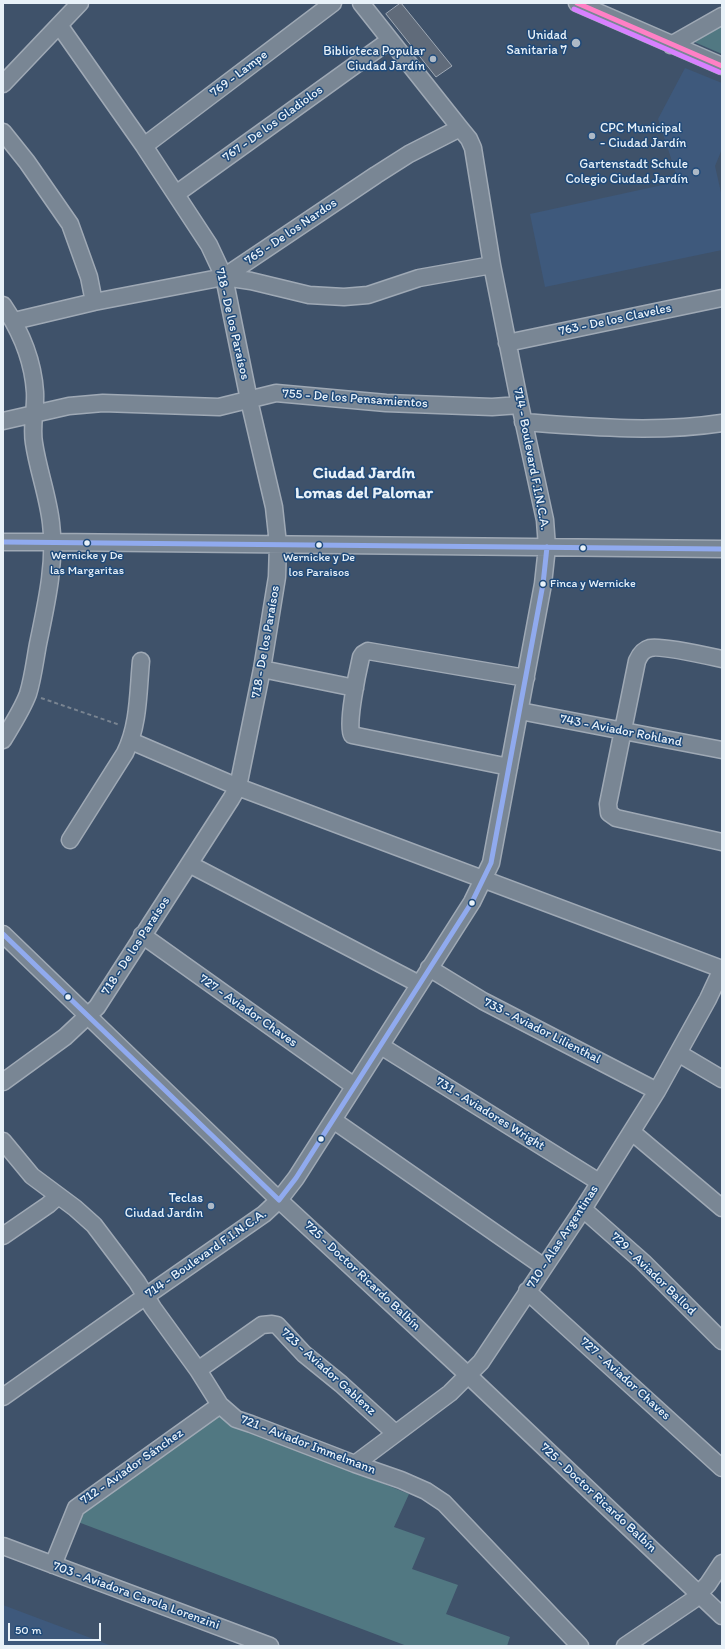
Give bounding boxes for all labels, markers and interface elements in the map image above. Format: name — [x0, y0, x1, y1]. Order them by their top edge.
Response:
place label: Unidad Sanitaria 7 — [506, 28, 567, 59]
marker: Unidad Sanitaria 7 — [570, 37, 582, 49]
place label: Biblioteca Popular Ciudad Jardín — [323, 44, 425, 75]
street label: 769 - Lampe — [207, 47, 271, 101]
marker: Biblioteca Popular Ciudad Jardín — [428, 54, 438, 64]
street label: 767 - De los Gladiolos — [220, 82, 326, 166]
place label: CPC Municipal - Ciudad Jardín — [600, 121, 686, 152]
marker: CPC Municipal - Ciudad Jardín — [587, 131, 597, 141]
place label: Gartenstadt Schule Colegio Ciudad Jardín — [565, 157, 688, 188]
marker: Gartenstadt Schule Colegio Ciudad Jardín — [691, 167, 701, 177]
street label: 765 - De los Nardos — [242, 195, 340, 269]
street label: 718 - De los Paraísos — [212, 267, 252, 381]
street label: 763 - De los Claveles — [557, 300, 673, 340]
street label: 755 - De los Pensamientos — [282, 386, 428, 412]
street label: 714 - Boulevard F.I.N.C.A. — [510, 387, 552, 531]
district label: Ciudad Jardín Lomas del Palomar — [295, 464, 433, 504]
marker: Wernicke y De las Margaritas — [82, 538, 92, 548]
marker: Wernicke y De los Paraisos — [314, 540, 324, 550]
unlabelled marker — [578, 543, 588, 553]
place label: Wernicke y De las Margaritas — [50, 549, 124, 577]
place label: Wernicke y De los Paraisos — [283, 551, 355, 579]
place label: Finca y Wernicke — [550, 577, 636, 591]
marker: Finca y Wernicke — [538, 579, 548, 589]
street label: 718 - De los Paraísos — [248, 584, 284, 700]
street label: 743 - Aviador Rohland — [559, 712, 683, 750]
street label: 718 - De los Paraísos — [98, 894, 174, 998]
unlabelled marker — [467, 898, 477, 908]
street label: 727 - Aviador Chaves — [196, 971, 300, 1051]
unlabelled marker — [63, 992, 73, 1002]
street label: 733 - Aviador Lilienthal — [481, 995, 603, 1067]
street label: 731 - Aviadores Wright — [432, 1074, 548, 1154]
unlabelled marker — [316, 1134, 326, 1144]
street label: 710 - Alas Argentinas — [524, 1182, 602, 1292]
place label: Teclas Ciudad Jardin — [125, 1191, 203, 1222]
marker: Teclas Ciudad Jardin — [206, 1201, 216, 1211]
street label: 714 - Boulevard F.I.N.C.A. — [142, 1206, 270, 1302]
street label: 725 - Doctor Ricardo Balbín — [301, 1218, 423, 1334]
street label: 729 - Aviador Ballod — [607, 1229, 699, 1319]
street label: 723 - Aviador Gablenz — [277, 1325, 379, 1419]
street label: 727 - Aviador Chaves — [576, 1334, 674, 1424]
street label: 721 - Aviador Immelmann — [238, 1412, 378, 1478]
street label: 712 - Aviador Sánchez — [77, 1426, 187, 1508]
street label: 725 - Doctor Ricardo Balbín — [537, 1440, 659, 1556]
street label: 703 - Aviadora Carola Lorenzini — [50, 1558, 222, 1634]
scale bar — [10, 1615, 103, 1641]
text: 50 m — [15, 1623, 41, 1637]

